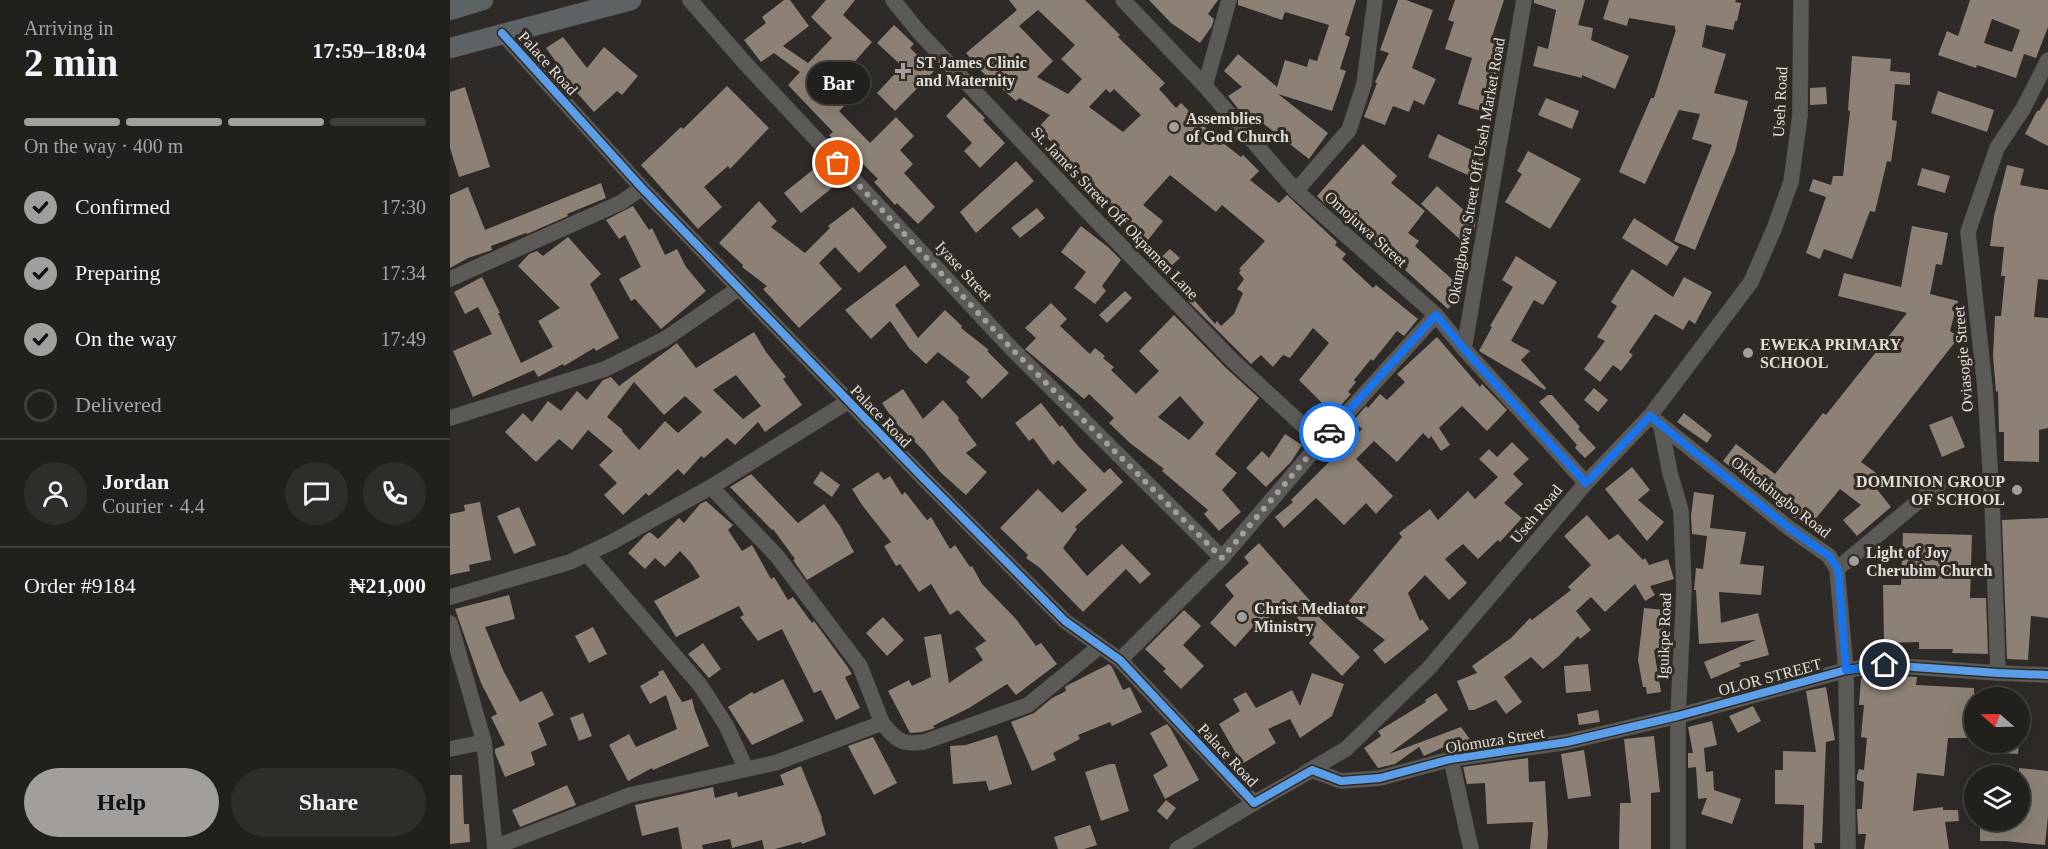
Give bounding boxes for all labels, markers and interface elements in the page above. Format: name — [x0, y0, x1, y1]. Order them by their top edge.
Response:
text: Arriving in — [24, 17, 113, 39]
street label: Palace Road — [515, 28, 581, 98]
street label: Okungbowa Street Off Useh Market Road — [1444, 36, 1509, 306]
text: 17:59–18:04 — [312, 38, 426, 63]
text: 2 min — [24, 41, 118, 84]
place label: ST James Clinic and Maternity — [916, 54, 1027, 90]
callout: Bar — [806, 61, 870, 103]
marker: ST James Clinic and Maternity — [894, 62, 912, 80]
street label: Useh Road — [1770, 66, 1790, 138]
text: Bar — [822, 72, 855, 94]
place label: Assemblies of God Church — [1186, 110, 1289, 145]
marker: Assemblies of God Church — [1167, 120, 1181, 134]
street label: St. Jame's Street Off Okpamen Lane — [1027, 123, 1202, 303]
text: On the way · 400 m — [24, 135, 183, 157]
pin — [812, 137, 863, 188]
icon: bag — [821, 146, 854, 179]
street label: Omojuwa Street — [1321, 188, 1411, 271]
icon: check — [24, 191, 57, 224]
text: Confirmed — [75, 194, 170, 219]
text: 17:30 — [380, 196, 426, 218]
street label: Iyase Street — [931, 238, 996, 305]
icon: check — [24, 257, 57, 290]
text: Preparing — [75, 260, 161, 285]
text: 17:34 — [380, 262, 426, 284]
street label: Oviasogie Street — [1950, 305, 1977, 413]
icon: check — [24, 323, 57, 356]
text: On the way — [75, 326, 176, 351]
text: 17:49 — [380, 328, 426, 350]
place label: EWEKA PRIMARY SCHOOL — [1760, 336, 1902, 371]
marker: EWEKA PRIMARY SCHOOL — [1741, 346, 1755, 360]
street label: Palace Road — [847, 381, 915, 451]
text: Delivered — [75, 392, 162, 417]
courier — [1299, 402, 1359, 462]
icon: car — [1313, 416, 1346, 449]
street label: Okhokhugbo Road — [1727, 453, 1834, 542]
button: person — [24, 462, 87, 525]
button: chat — [285, 462, 348, 525]
button: phone — [363, 462, 426, 525]
text: Jordan — [102, 469, 169, 494]
place label: DOMINION GROUP OF SCHOOL — [1856, 473, 2005, 508]
street label: Useh Road — [1507, 481, 1565, 547]
marker: DOMINION GROUP OF SCHOOL — [2010, 483, 2024, 497]
text: Courier · 4.4 — [102, 495, 205, 517]
place label: Light of Joy Cherubim Church — [1866, 544, 1992, 579]
marker: Light of Joy Cherubim Church — [1847, 554, 1861, 568]
text: Order #9184 — [24, 573, 136, 598]
text: ₦21,000 — [350, 573, 426, 598]
street label: Iguikpe Road — [1654, 592, 1675, 680]
place label: Christ Mediator Ministry — [1254, 600, 1366, 636]
marker: Christ Mediator Ministry — [1235, 610, 1249, 624]
pin — [1859, 639, 1910, 690]
icon: home — [1868, 648, 1901, 681]
street label: OLOR STREET — [1717, 655, 1824, 699]
north arrow — [1964, 687, 2030, 753]
map controls — [1964, 687, 2030, 831]
street label: Palace Road — [1195, 720, 1261, 790]
street label: Olomuza Street — [1444, 724, 1546, 756]
button: layers — [1964, 765, 2030, 831]
button: Help — [24, 768, 219, 837]
button: Share — [231, 768, 426, 837]

